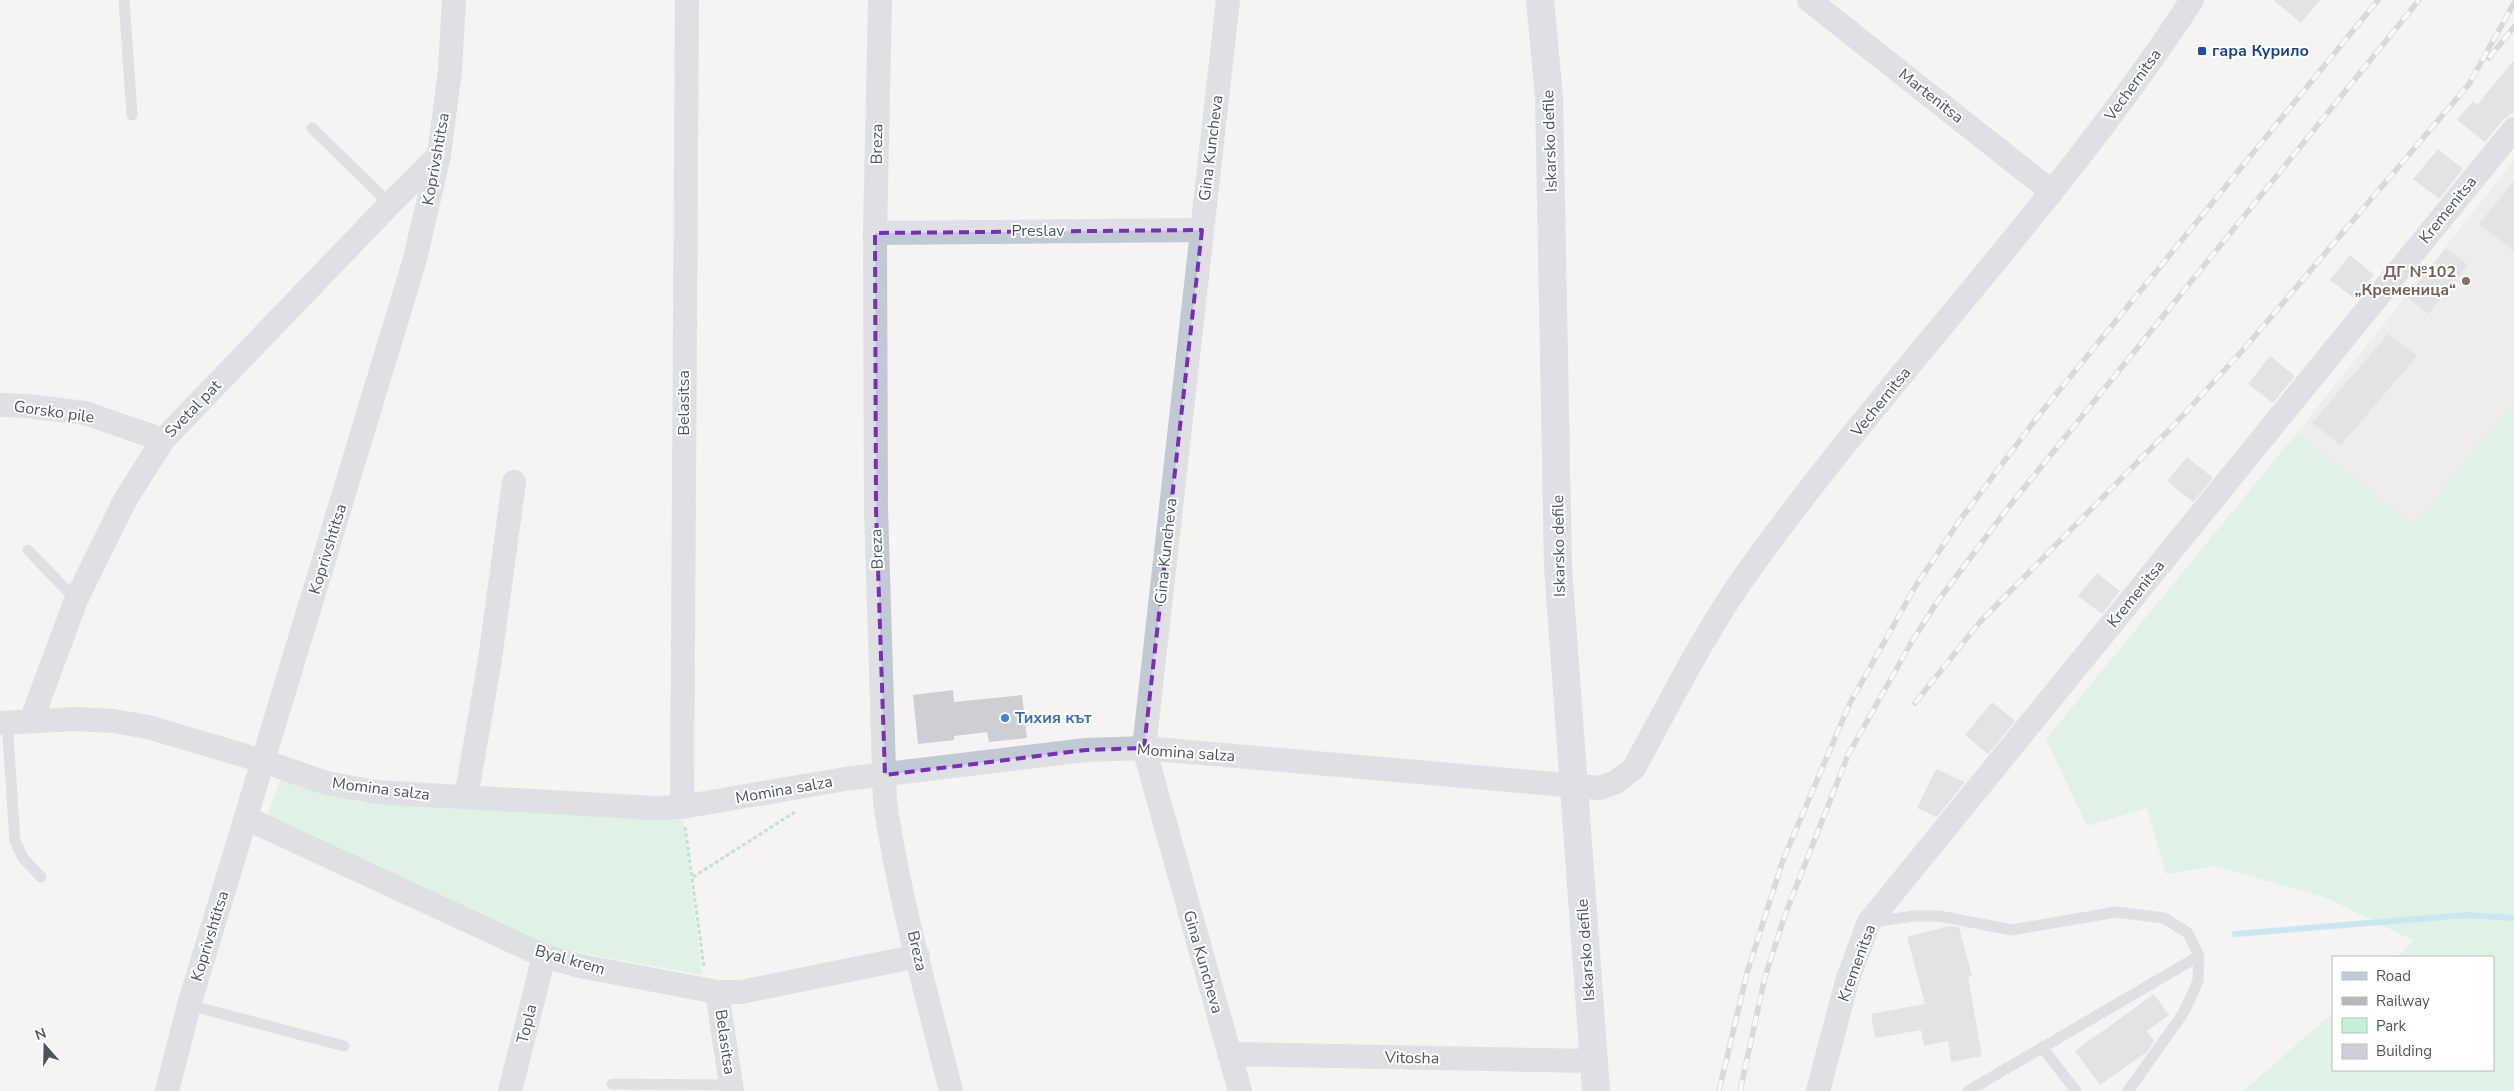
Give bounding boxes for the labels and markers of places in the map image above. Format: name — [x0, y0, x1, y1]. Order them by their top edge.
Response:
place label: гара Курило — [2212, 40, 2309, 62]
marker: гара Курило — [2196, 45, 2208, 57]
place label: ДГ №102 „Кременица“ — [2354, 261, 2456, 301]
marker: ДГ №102 „Кременица“ — [2460, 275, 2472, 287]
place label: Тихия кът — [1015, 707, 1092, 729]
marker: Тихия кът — [999, 712, 1011, 724]

